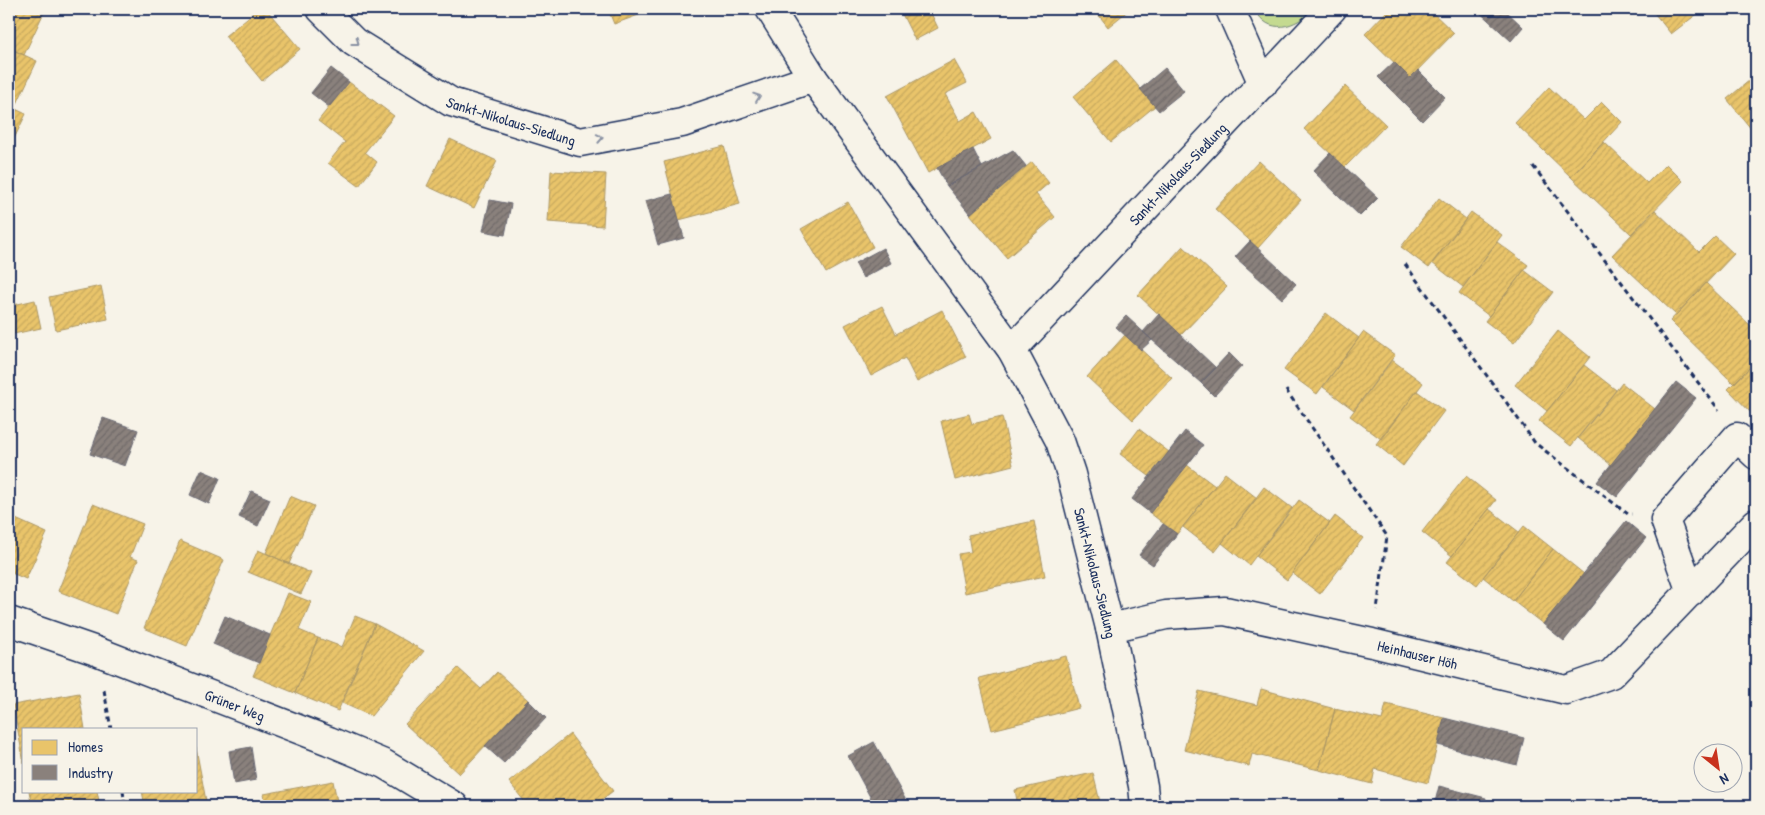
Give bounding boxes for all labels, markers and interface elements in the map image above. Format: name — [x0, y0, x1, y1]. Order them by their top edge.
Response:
one-way arrow — [350, 36, 360, 45]
street label: Sankt-Nikolaus-Siedlung — [442, 91, 579, 151]
one-way arrow — [752, 93, 761, 103]
street label: Sankt-Nikolaus-Siedlung — [1124, 117, 1231, 230]
one-way arrow — [596, 134, 604, 144]
street label: Sankt-Nikolaus-Siedlung — [1069, 505, 1122, 640]
street label: Heinhauser Höh — [1375, 634, 1460, 674]
street label: Grüner Weg — [202, 684, 268, 726]
legend — [22, 728, 198, 792]
text: Homes — [68, 736, 103, 757]
north arrow — [1692, 742, 1742, 792]
text: Industry — [68, 762, 113, 783]
text: N — [1716, 770, 1733, 790]

